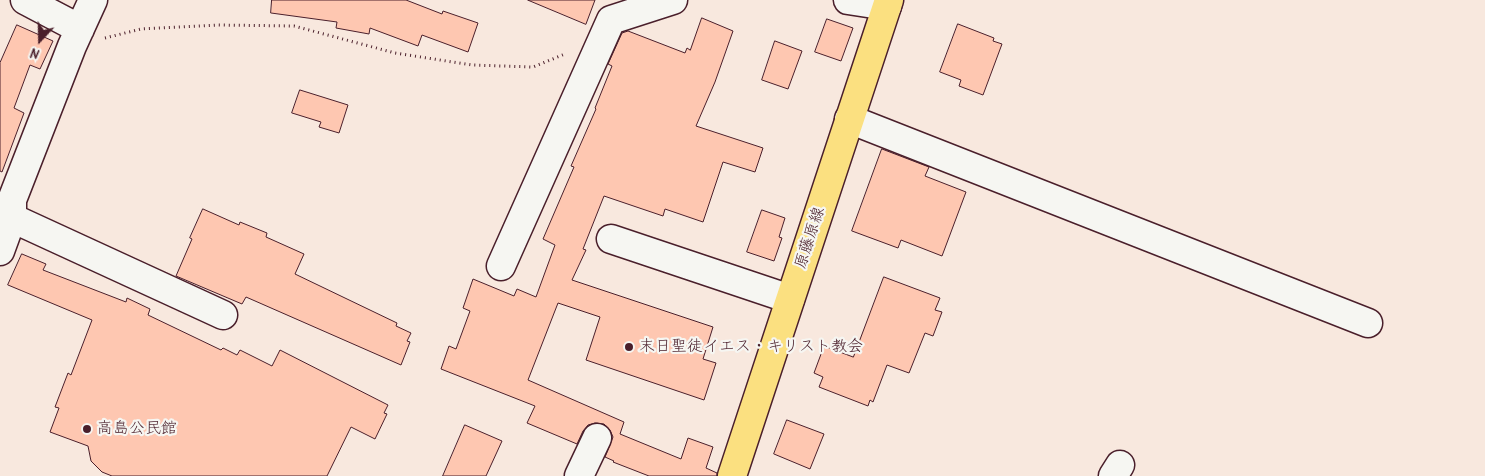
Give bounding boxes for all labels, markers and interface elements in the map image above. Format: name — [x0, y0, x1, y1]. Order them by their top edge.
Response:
north arrow — [15, 15, 65, 65]
text: N — [28, 44, 41, 65]
street label: 原藤原線 — [791, 205, 829, 271]
place label: 末日聖徒イエス・キリスト教会 — [639, 337, 863, 357]
marker: 末日聖徒イエス・キリスト教会 — [623, 341, 635, 353]
place label: 高島公民館 — [97, 419, 177, 439]
marker: 高島公民館 — [81, 423, 93, 435]

